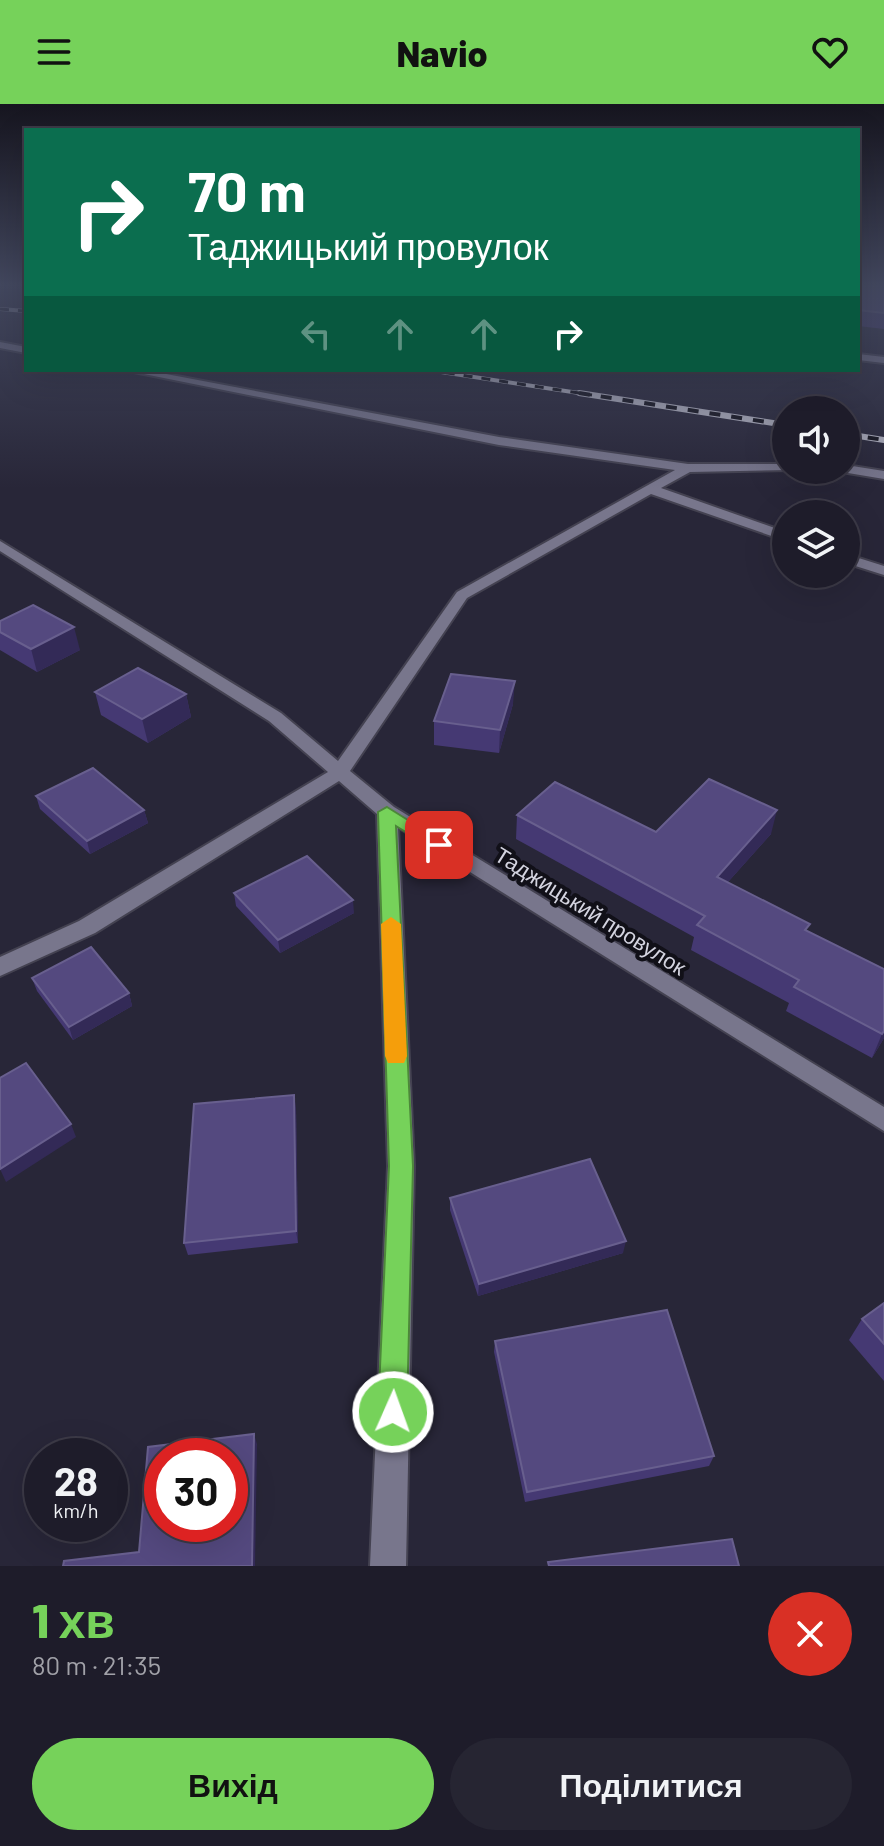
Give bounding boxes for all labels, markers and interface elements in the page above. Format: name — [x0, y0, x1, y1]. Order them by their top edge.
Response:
icon: menu — [32, 30, 76, 74]
icon: heart — [808, 30, 852, 74]
text: Navio — [396, 31, 488, 74]
text: 70 m — [188, 156, 306, 223]
icon: right — [56, 160, 160, 264]
text: Таджицький провулок — [188, 224, 548, 267]
icon: left — [294, 312, 338, 356]
icon: ahead — [378, 312, 422, 356]
icon: ahead — [462, 312, 506, 356]
icon: right — [546, 312, 590, 356]
map controls — [772, 396, 860, 588]
button: sound — [772, 396, 860, 484]
button: layers — [772, 500, 860, 588]
pin — [405, 811, 473, 879]
icon: arrive — [417, 823, 461, 867]
street label: Таджицький провулок — [490, 841, 692, 980]
position arrow — [351, 1370, 435, 1454]
speed limit sign: 30 — [144, 1438, 248, 1542]
text: 28 — [54, 1456, 98, 1504]
text: km/h — [53, 1498, 99, 1522]
text: 1 хв — [32, 1590, 115, 1648]
button: close — [768, 1592, 852, 1676]
text: 80 m · 21:35 — [32, 1649, 161, 1680]
button: Вихід — [32, 1738, 434, 1830]
button: Поділитися — [450, 1738, 852, 1830]

